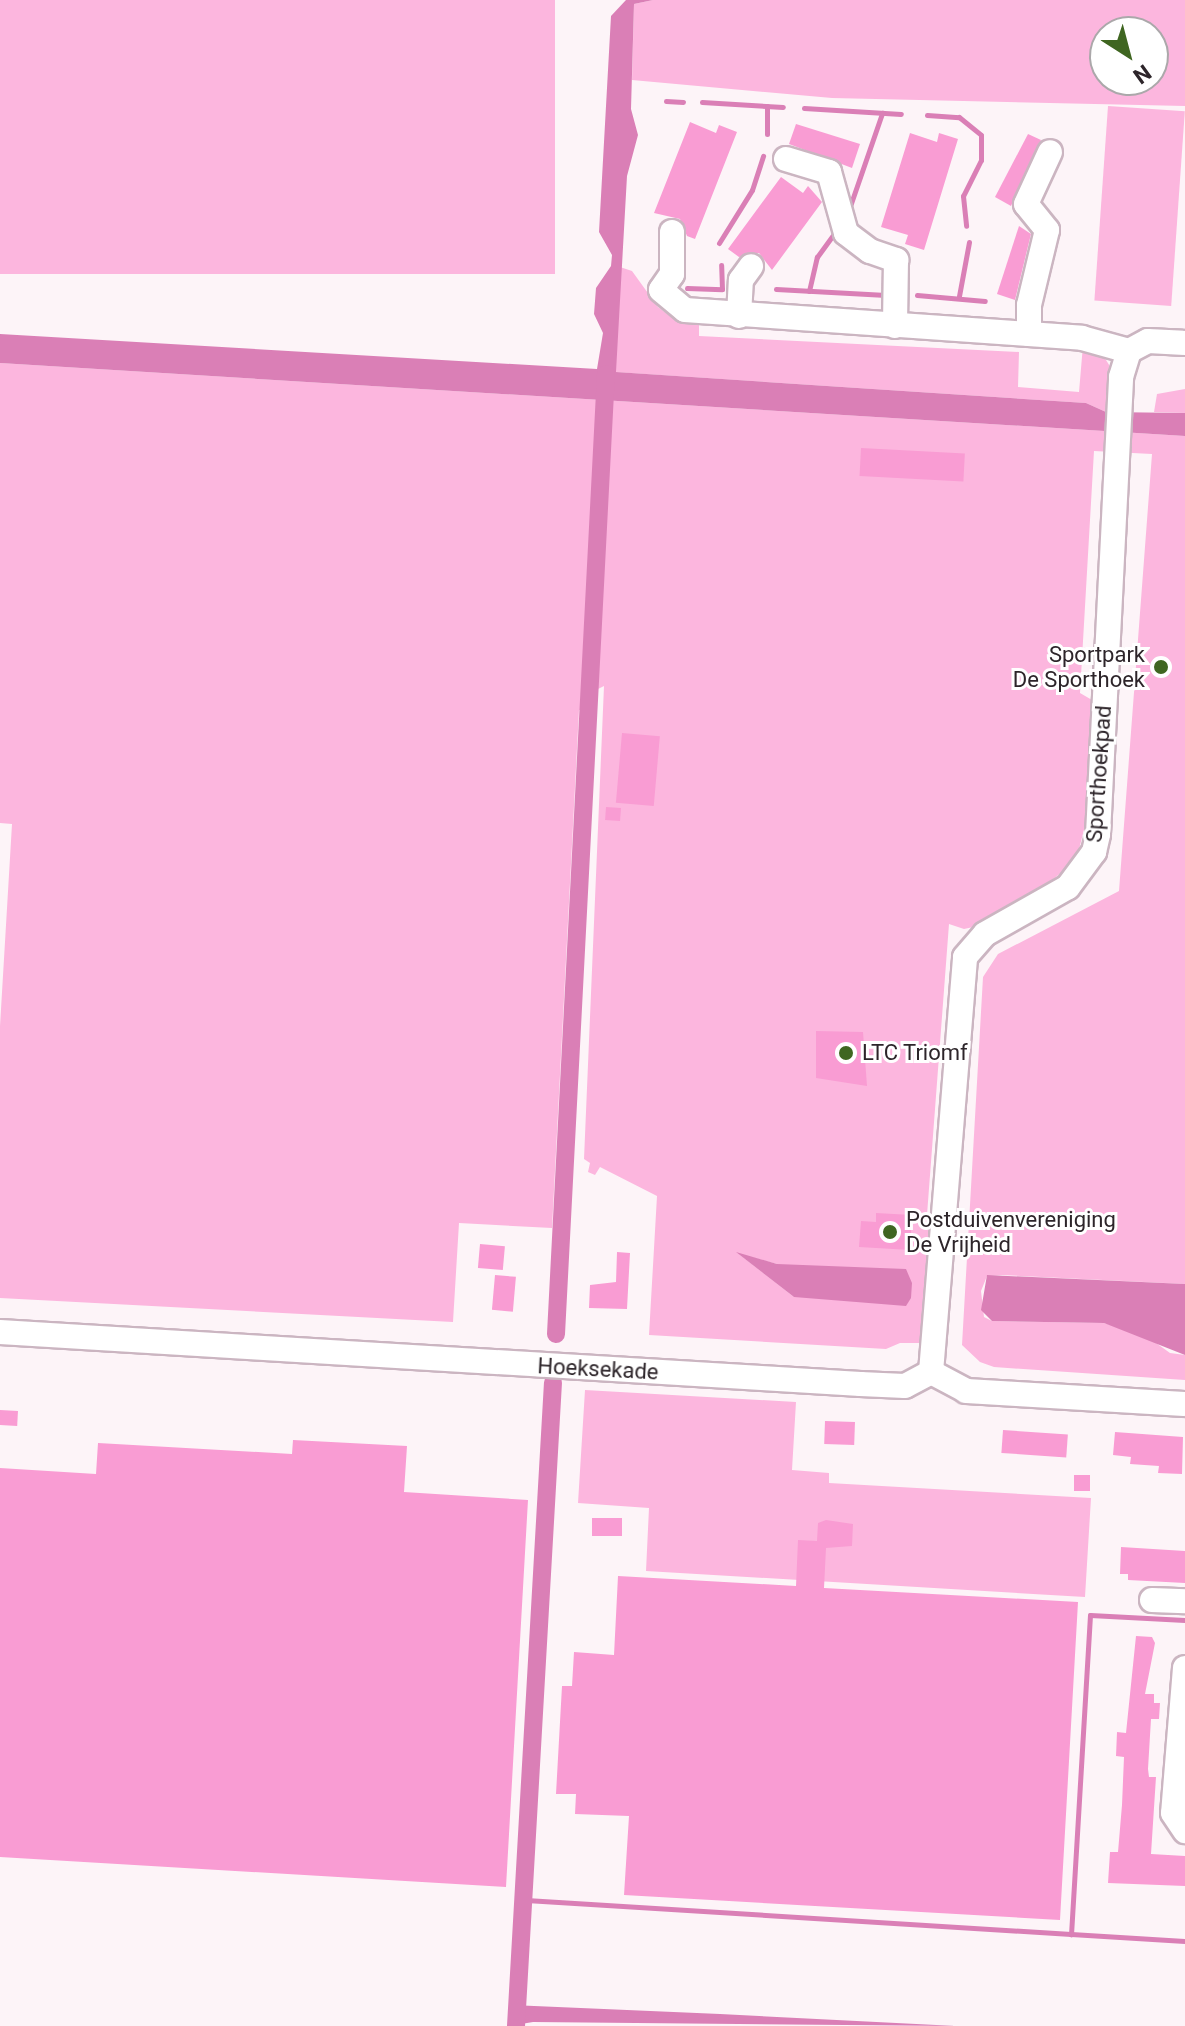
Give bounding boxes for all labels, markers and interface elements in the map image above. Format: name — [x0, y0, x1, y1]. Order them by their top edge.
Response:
north arrow — [1089, 16, 1169, 96]
text: N — [1129, 60, 1156, 89]
place label: Sportpark De Sporthoek — [1013, 641, 1145, 692]
marker: Sportpark De Sporthoek — [1152, 658, 1170, 676]
street label: Sporthoekpad — [1081, 705, 1117, 843]
place label: LTC Triomf — [862, 1040, 968, 1066]
marker: LTC Triomf — [837, 1044, 855, 1062]
place label: Postduivenvereniging De Vrijheid — [906, 1206, 1116, 1258]
marker: Postduivenvereniging De Vrijheid — [881, 1223, 899, 1241]
street label: Hoeksekade — [537, 1353, 659, 1385]

